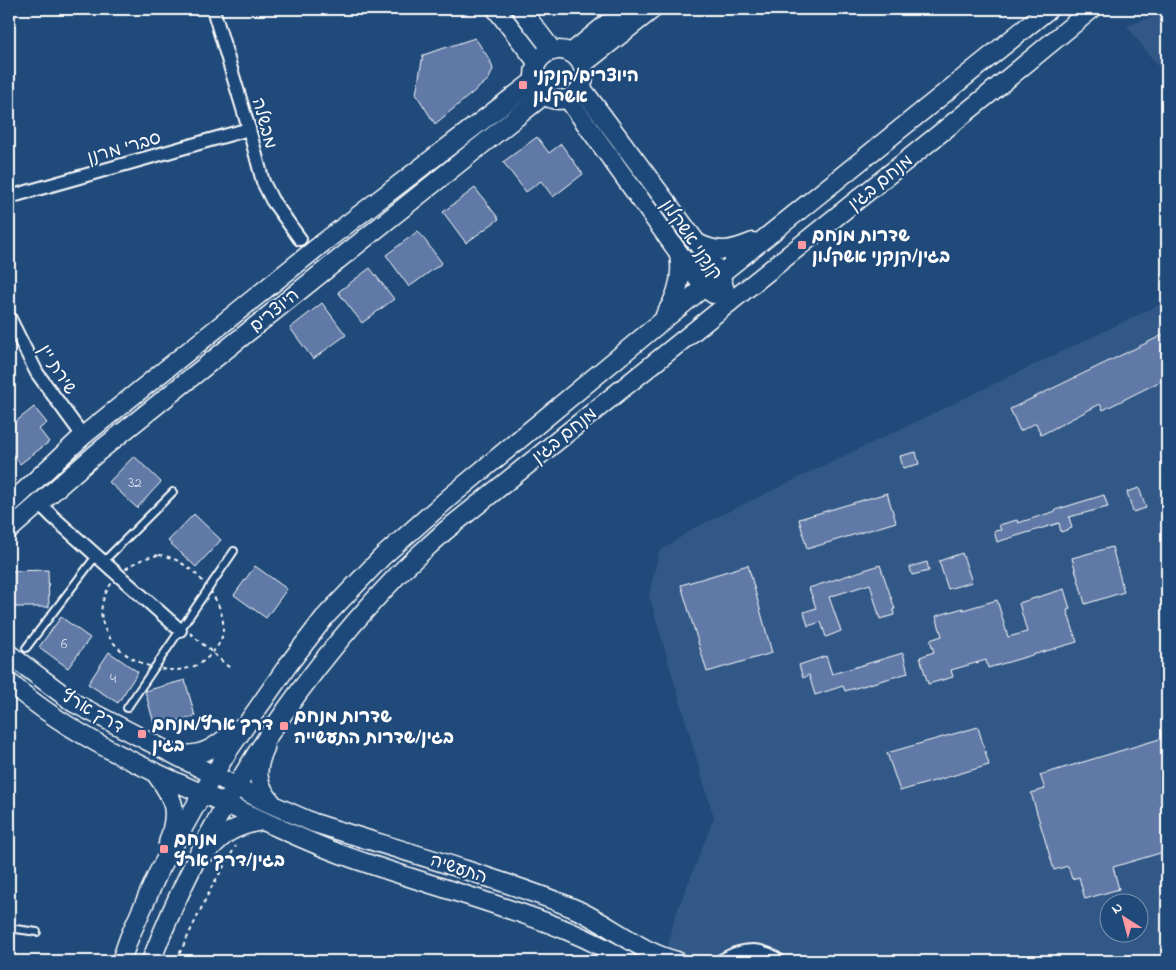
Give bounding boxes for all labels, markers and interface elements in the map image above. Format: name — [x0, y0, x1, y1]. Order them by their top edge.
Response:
place label: היוצרים/קנקני אשקלון — [533, 64, 639, 111]
marker: היוצרים/קנקני אשקלון — [517, 79, 529, 91]
street label: מבשלה — [244, 95, 282, 152]
street label: סברי מרנן — [85, 126, 164, 172]
street label: מנחם בגין — [843, 149, 919, 218]
street label: קנקני אשקלון — [653, 195, 728, 286]
place label: שדרות מנחם בגין/קנקני אשקלון — [812, 224, 950, 271]
marker: שדרות מנחם בגין/קנקני אשקלון — [796, 239, 808, 251]
street label: היוצרים — [245, 283, 306, 340]
street label: שירת יין — [31, 340, 82, 400]
street label: מנחם בגין — [527, 402, 603, 471]
house number: 32 — [128, 472, 142, 494]
house number: 6 — [61, 633, 68, 655]
house number: 4 — [110, 668, 116, 690]
street label: דרך ארץ — [56, 684, 128, 741]
place label: שדרות מנחם בגין/שדרות התעשייה — [294, 705, 454, 752]
place label: דרך ארץ/מנחם בגין — [152, 713, 273, 760]
marker: שדרות מנחם בגין/שדרות התעשייה — [278, 720, 290, 732]
marker: דרך ארץ/מנחם בגין — [136, 728, 148, 740]
place label: מנחם בגין/דרך ארץ — [174, 828, 285, 875]
marker: מנחם בגין/דרך ארץ — [158, 843, 170, 855]
street label: התעשיה — [426, 848, 490, 891]
north arrow — [1098, 892, 1148, 942]
text: N — [1107, 897, 1127, 920]

